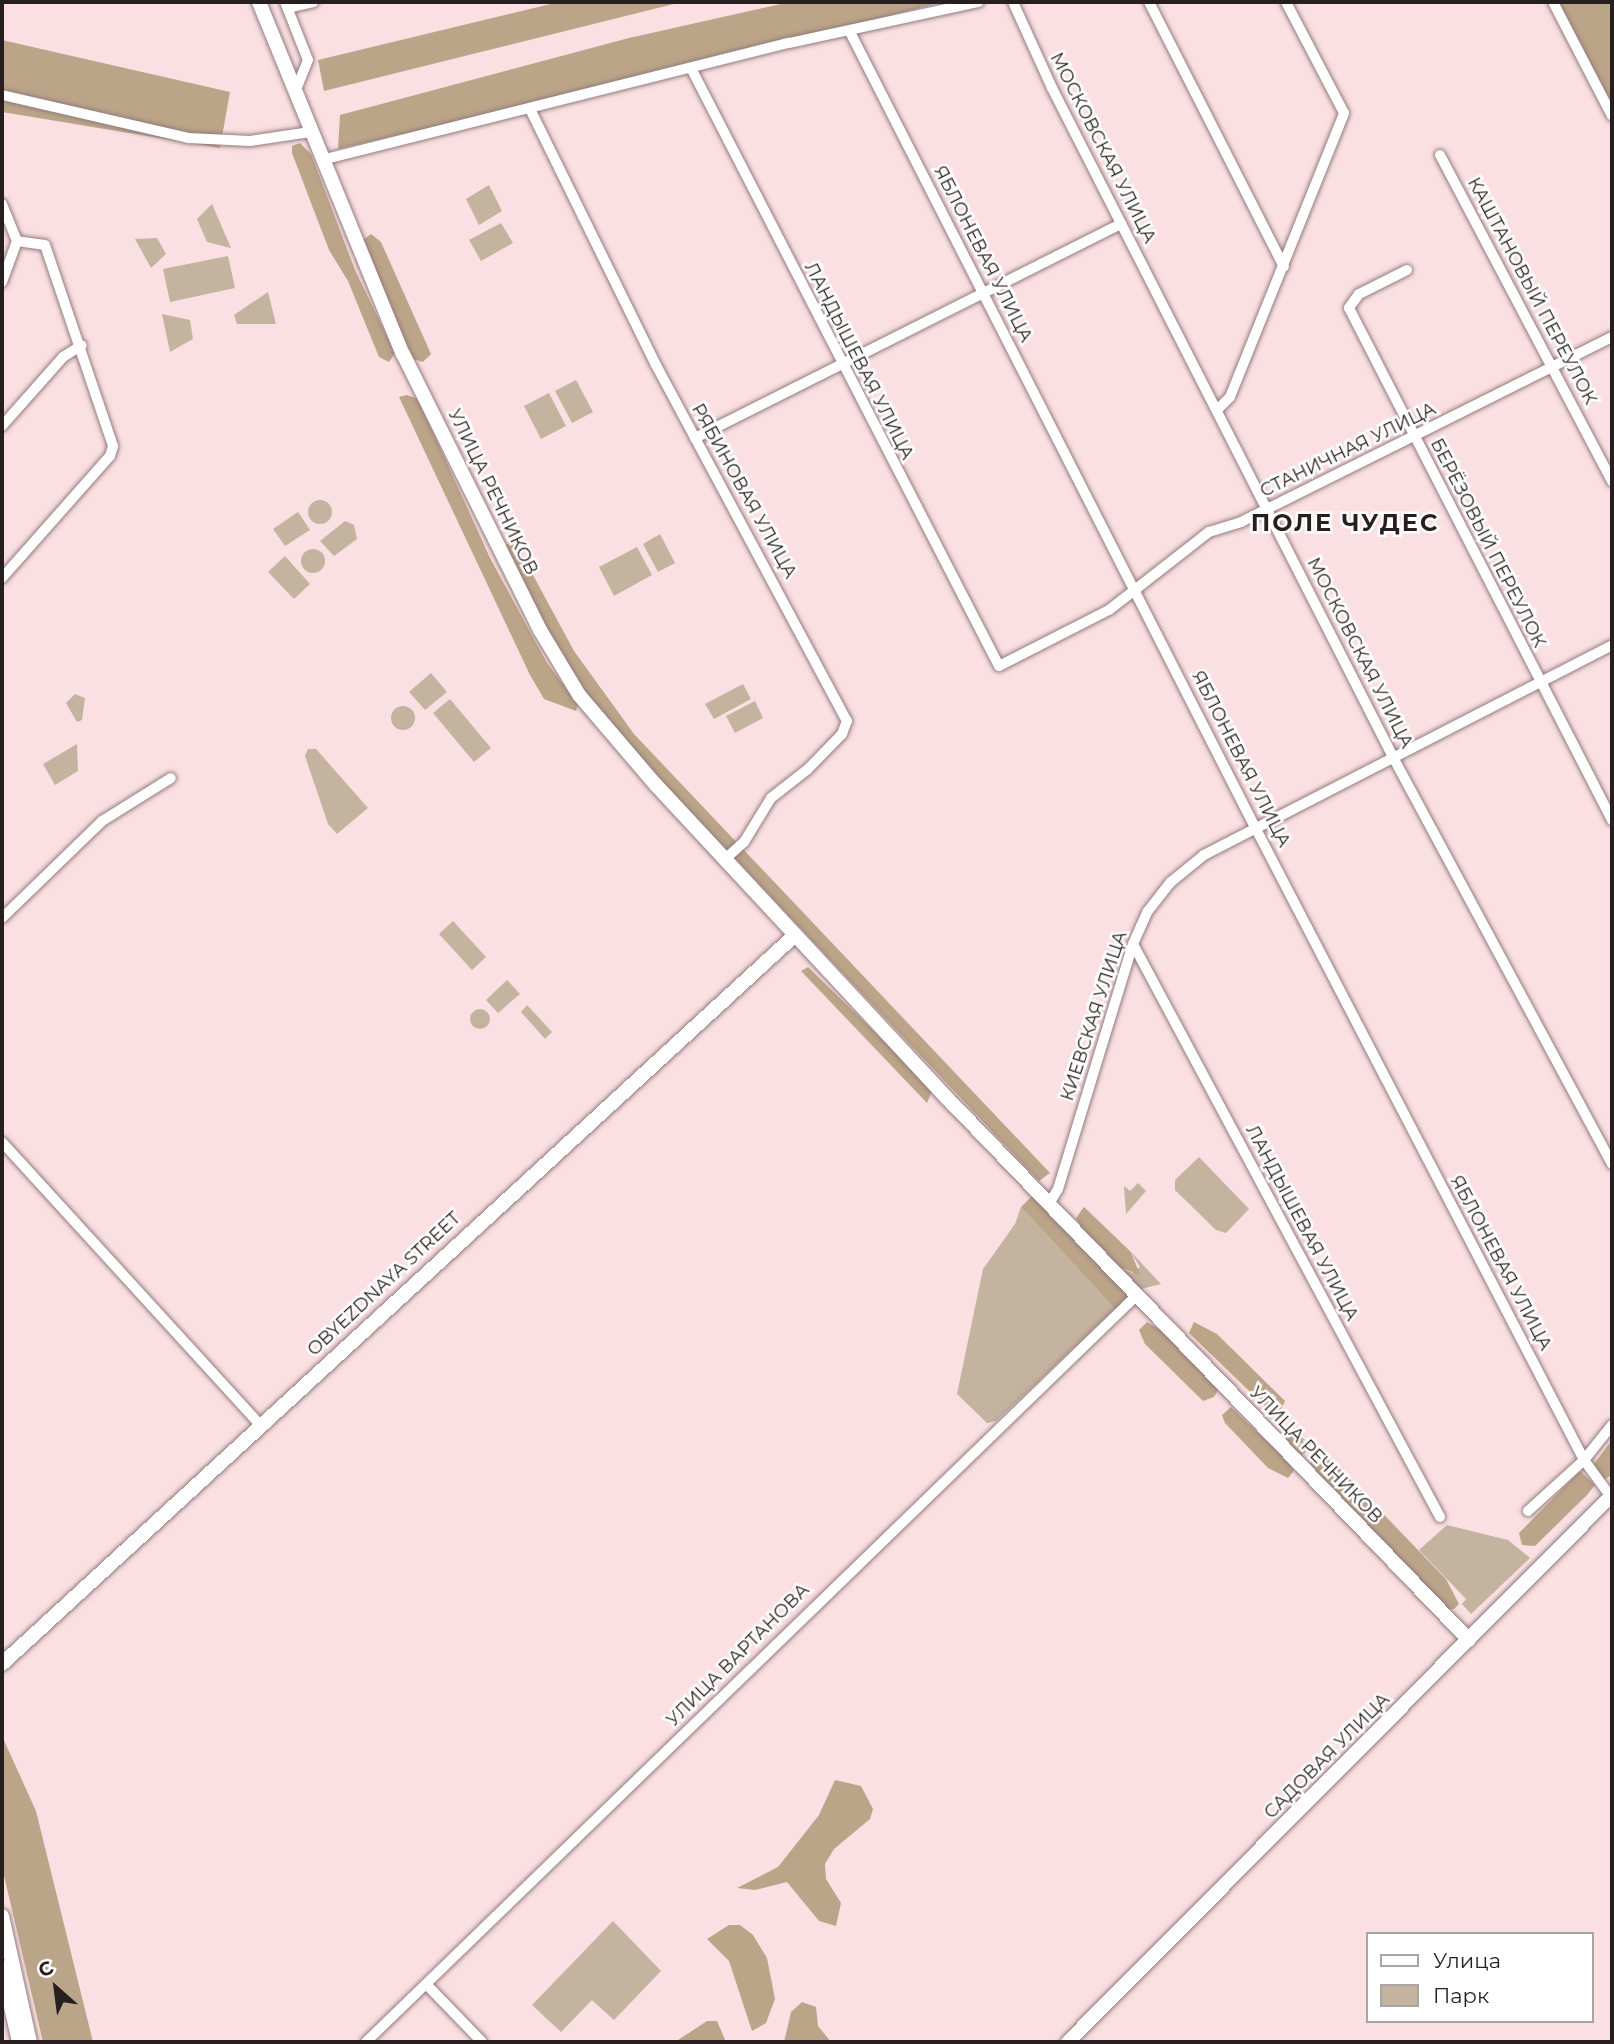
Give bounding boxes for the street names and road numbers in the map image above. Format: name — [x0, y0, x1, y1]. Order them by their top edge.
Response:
street label: МОСКОВСКАЯ УЛИЦА — [1045, 49, 1161, 247]
street label: ЯБЛОНЕВАЯ УЛИЦА — [929, 162, 1037, 346]
street label: КАШТАНОВЫЙ ПЕРЕУЛОК — [1463, 174, 1601, 408]
street label: ЛАНДЫШЕВАЯ УЛИЦА — [800, 259, 918, 463]
street label: СТАНИЧНАЯ УЛИЦА — [1257, 398, 1439, 502]
street label: РЯБИНОВАЯ УЛИЦА — [687, 400, 801, 582]
street label: УЛИЦА РЕЧНИКОВ — [443, 406, 543, 578]
street label: БЕРЁЗОВЫЙ ПЕРЕУЛОК — [1426, 435, 1550, 651]
street label: МОСКОВСКАЯ УЛИЦА — [1302, 554, 1418, 752]
street label: ЯБЛОНЕВАЯ УЛИЦА — [1187, 667, 1295, 851]
street label: КИЕВСКАЯ УЛИЦА — [1056, 928, 1132, 1104]
street label: ЛАНДЫШЕВАЯ УЛИЦА — [1241, 1121, 1363, 1325]
street label: ЯБЛОНЕВАЯ УЛИЦА — [1446, 1172, 1556, 1354]
street label: OBYEZDNAYA STREET — [303, 1207, 465, 1361]
street label: УЛИЦА РЕЧНИКОВ — [1245, 1382, 1387, 1528]
street label: УЛИЦА ВАРТАНОВА — [662, 1579, 814, 1731]
street label: САДОВАЯ УЛИЦА — [1260, 1689, 1394, 1823]

